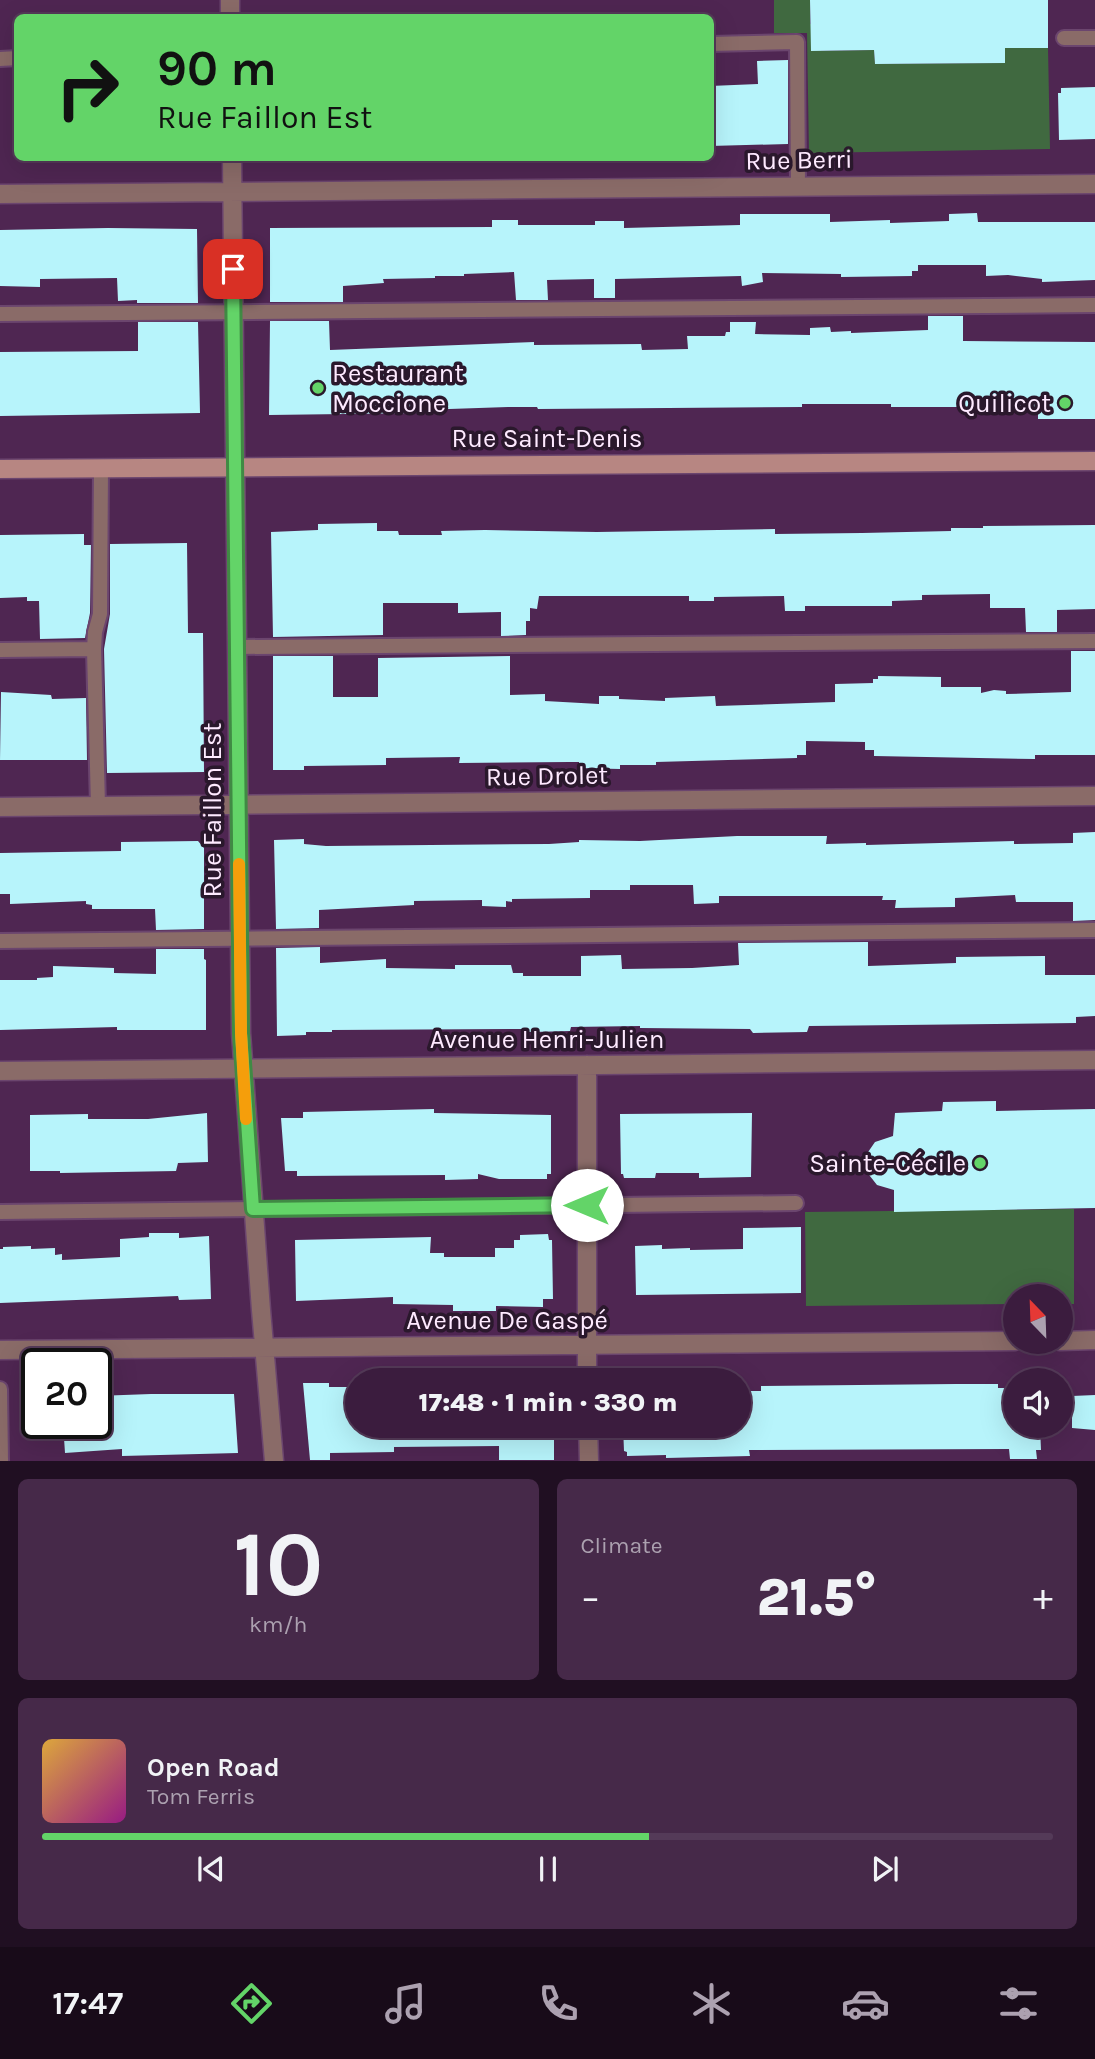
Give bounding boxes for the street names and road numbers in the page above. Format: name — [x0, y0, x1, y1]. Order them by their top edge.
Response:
street label: Rue Berri — [745, 144, 853, 176]
street label: Rue Saint-Denis — [451, 423, 643, 454]
street label: Rue Faillon Est — [197, 722, 228, 897]
street label: Rue Drolet — [486, 759, 609, 793]
street label: Avenue Henri-Julien — [430, 1024, 664, 1055]
street label: Avenue De Gaspé — [406, 1305, 608, 1336]

